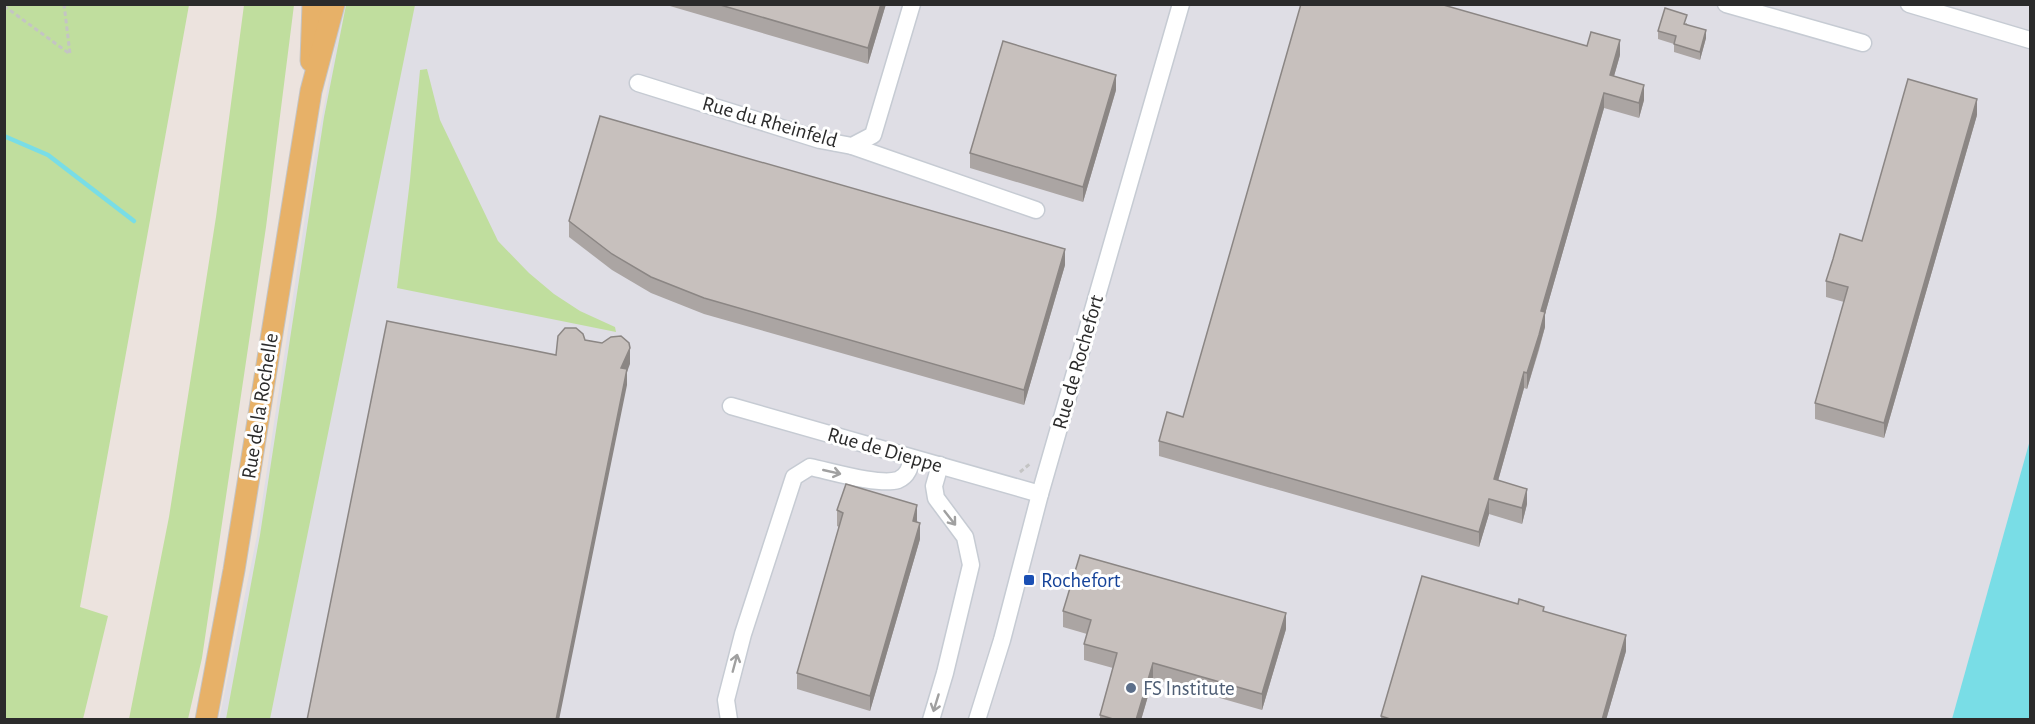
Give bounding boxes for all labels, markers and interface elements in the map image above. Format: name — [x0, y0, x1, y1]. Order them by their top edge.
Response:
street label: Rue du Rheinfeld — [700, 93, 840, 151]
street label: Rue de Rochefort — [1049, 292, 1107, 431]
street label: Rue de la Rochelle — [238, 332, 282, 480]
street label: Rue de Dieppe — [825, 424, 945, 476]
one-way arrow — [822, 466, 841, 478]
one-way arrow — [944, 510, 957, 526]
place label: Rochefort — [1041, 570, 1121, 591]
marker: Rochefort — [1022, 573, 1036, 587]
one-way arrow — [730, 654, 742, 673]
place label: FS Institute — [1143, 678, 1235, 699]
marker: FS Institute — [1124, 681, 1138, 695]
one-way arrow — [930, 693, 941, 712]

